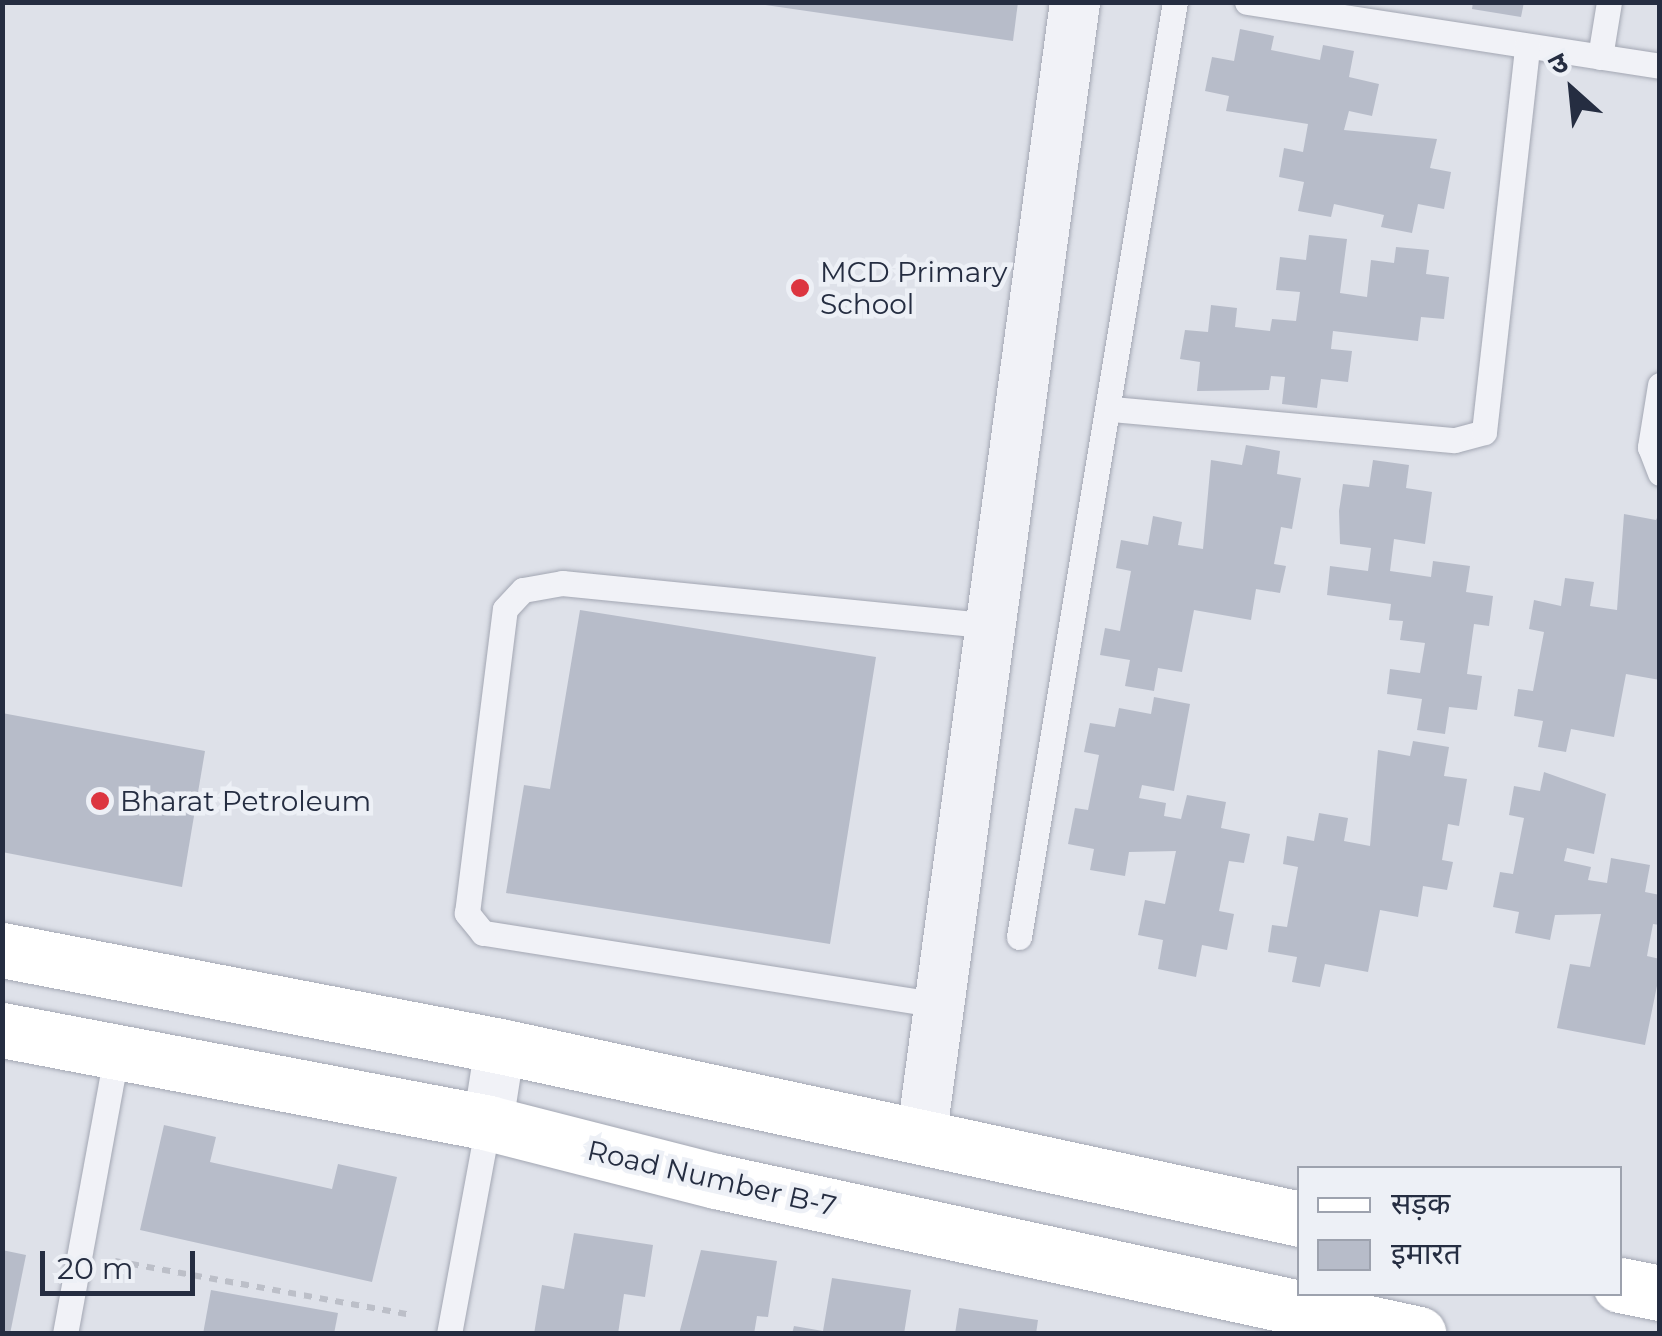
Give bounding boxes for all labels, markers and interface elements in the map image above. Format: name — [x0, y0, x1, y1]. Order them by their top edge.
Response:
north arrow — [1522, 40, 1622, 140]
text: उ — [1543, 44, 1573, 82]
place label: MCD Primary School — [820, 255, 1008, 321]
marker: MCD Primary School — [789, 277, 811, 299]
place label: Bharat Petroleum — [120, 784, 371, 818]
marker: Bharat Petroleum — [89, 790, 111, 812]
street label: Road Number B-7 — [584, 1133, 840, 1223]
legend — [1297, 1166, 1622, 1296]
text: सड़क — [1391, 1185, 1450, 1222]
scale bar — [45, 1231, 200, 1293]
text: इमारत — [1391, 1235, 1461, 1272]
text: 20 m — [57, 1250, 134, 1287]

